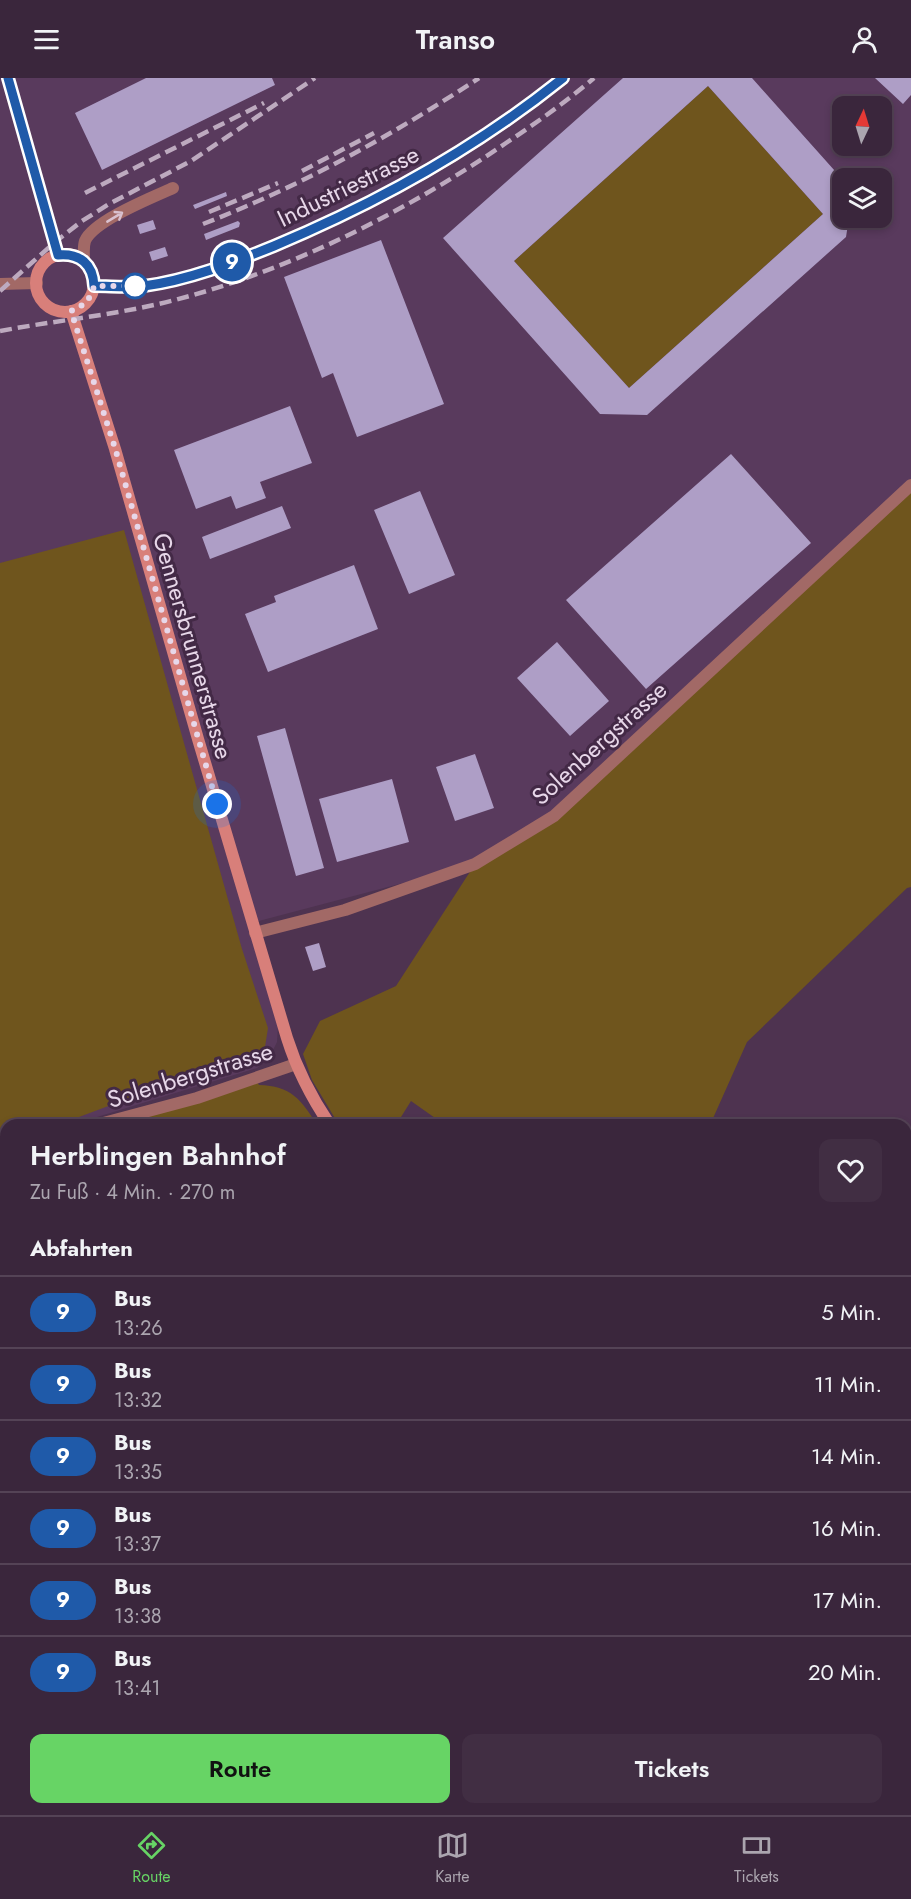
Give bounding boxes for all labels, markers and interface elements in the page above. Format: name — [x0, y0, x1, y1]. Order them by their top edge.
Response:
text: Transo — [416, 20, 495, 59]
icon: menu — [30, 23, 63, 56]
icon: person — [848, 23, 881, 56]
north arrow — [832, 96, 892, 156]
map controls — [832, 96, 892, 228]
street label: Industriestrasse — [271, 137, 425, 235]
button: layers — [832, 168, 892, 228]
one-way arrow — [106, 210, 123, 222]
line badge: 9 — [212, 242, 252, 282]
text: 9 — [225, 247, 239, 277]
unlabelled marker — [122, 273, 148, 299]
street label: Gennersbrunnerstrasse — [144, 529, 242, 763]
street label: Solenbergstrasse — [524, 673, 674, 813]
your location — [202, 789, 232, 819]
street label: Solenbergstrasse — [103, 1033, 277, 1117]
text: Herblingen Bahnhof — [30, 1135, 286, 1176]
button: heart — [819, 1139, 882, 1202]
text: Zu Fuß · 4 Min. · 270 m — [30, 1178, 235, 1207]
text: Abfahrten — [30, 1232, 133, 1264]
text: Bus — [114, 1282, 151, 1314]
text: 5 Min. — [821, 1296, 882, 1328]
text: 9 — [56, 1297, 70, 1327]
text: 13:26 — [114, 1314, 163, 1343]
text: Bus — [114, 1354, 151, 1386]
text: 11 Min. — [814, 1368, 882, 1400]
text: 9 — [56, 1369, 70, 1399]
text: 13:32 — [114, 1386, 162, 1415]
text: Bus — [114, 1426, 151, 1458]
text: 14 Min. — [811, 1440, 882, 1472]
text: 9 — [56, 1441, 70, 1471]
text: 13:35 — [114, 1458, 162, 1487]
text: Bus — [114, 1498, 151, 1530]
text: 16 Min. — [811, 1512, 882, 1544]
text: 9 — [56, 1513, 70, 1543]
text: 13:37 — [114, 1530, 161, 1559]
text: Bus — [114, 1570, 151, 1602]
text: 17 Min. — [812, 1584, 882, 1616]
text: 9 — [56, 1585, 70, 1615]
text: 13:38 — [114, 1602, 162, 1631]
text: Bus — [114, 1642, 151, 1674]
text: 20 Min. — [808, 1656, 882, 1688]
text: 9 — [56, 1657, 70, 1687]
text: 13:41 — [114, 1674, 161, 1703]
button: Route — [30, 1734, 450, 1803]
button: Tickets — [462, 1734, 882, 1803]
tab: Route — [132, 1829, 171, 1888]
tab: Karte — [435, 1829, 469, 1888]
tab: Tickets — [734, 1829, 779, 1888]

